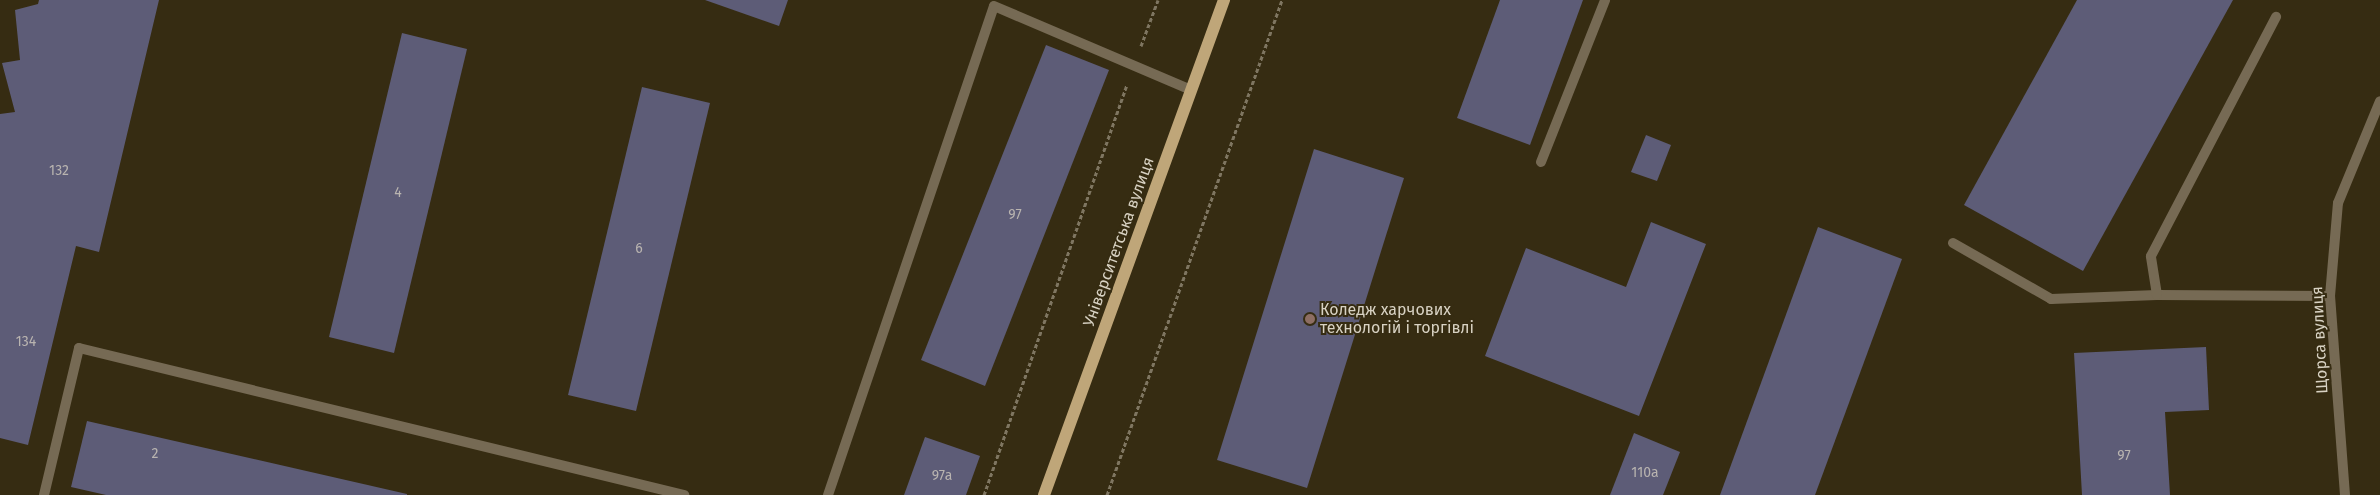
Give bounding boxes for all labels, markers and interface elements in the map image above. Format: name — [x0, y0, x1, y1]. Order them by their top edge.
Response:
street label: Університетська вулиця — [1079, 155, 1159, 329]
house number: 132 — [49, 163, 69, 179]
house number: 4 — [394, 185, 402, 201]
house number: 97 — [1008, 207, 1022, 223]
house number: 6 — [635, 241, 643, 257]
street label: Щорса вулиця — [2308, 286, 2332, 394]
place label: Коледж харчових технологій і торгівлі — [1320, 300, 1474, 338]
marker: Коледж харчових технологій і торгівлі — [1304, 313, 1316, 325]
house number: 134 — [16, 334, 36, 350]
house number: 2 — [152, 446, 158, 462]
house number: 97 — [2117, 448, 2131, 464]
house number: 110а — [1631, 465, 1659, 481]
house number: 97а — [932, 468, 952, 484]

